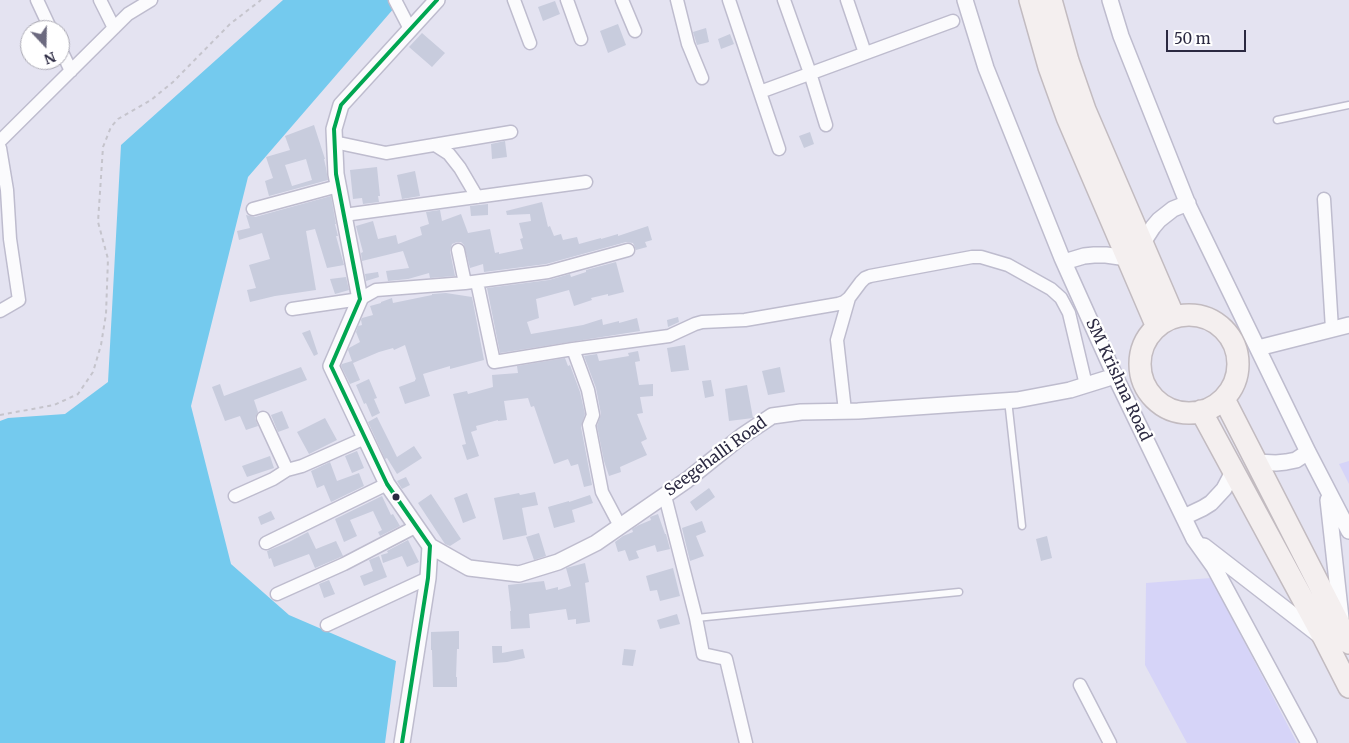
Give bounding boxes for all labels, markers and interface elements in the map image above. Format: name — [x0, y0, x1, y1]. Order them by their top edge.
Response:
north arrow — [20, 20, 70, 70]
scale bar — [1169, 20, 1249, 52]
text: 50 m — [1174, 29, 1211, 48]
text: N — [42, 48, 58, 68]
street label: SM Krishna Road — [1081, 316, 1155, 444]
street label: Seegehalli Road — [661, 414, 771, 500]
unlabelled marker — [391, 492, 401, 502]

